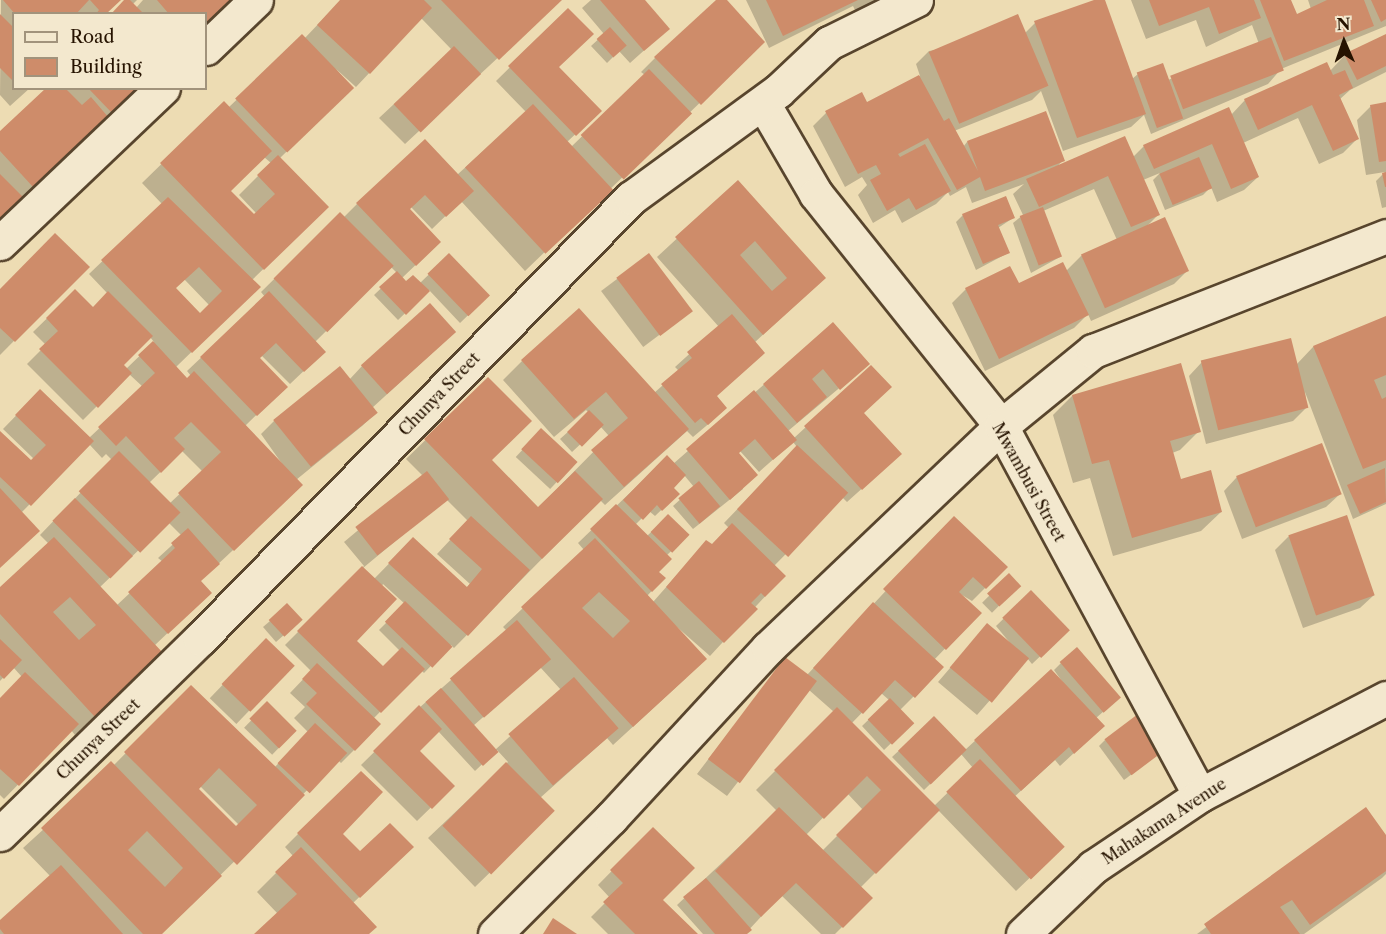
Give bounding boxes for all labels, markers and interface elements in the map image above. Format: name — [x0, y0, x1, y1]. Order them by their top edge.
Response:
legend — [12, 12, 207, 90]
north arrow — [1314, 12, 1374, 72]
text: N — [1336, 14, 1351, 34]
text: Road — [70, 26, 115, 48]
text: Building — [70, 56, 142, 78]
street label: Chunya Street — [394, 348, 484, 440]
street label: Mwambusi Street — [988, 419, 1070, 545]
street label: Chunya Street — [52, 694, 144, 784]
street label: Mahakama Avenue — [1098, 774, 1230, 868]

